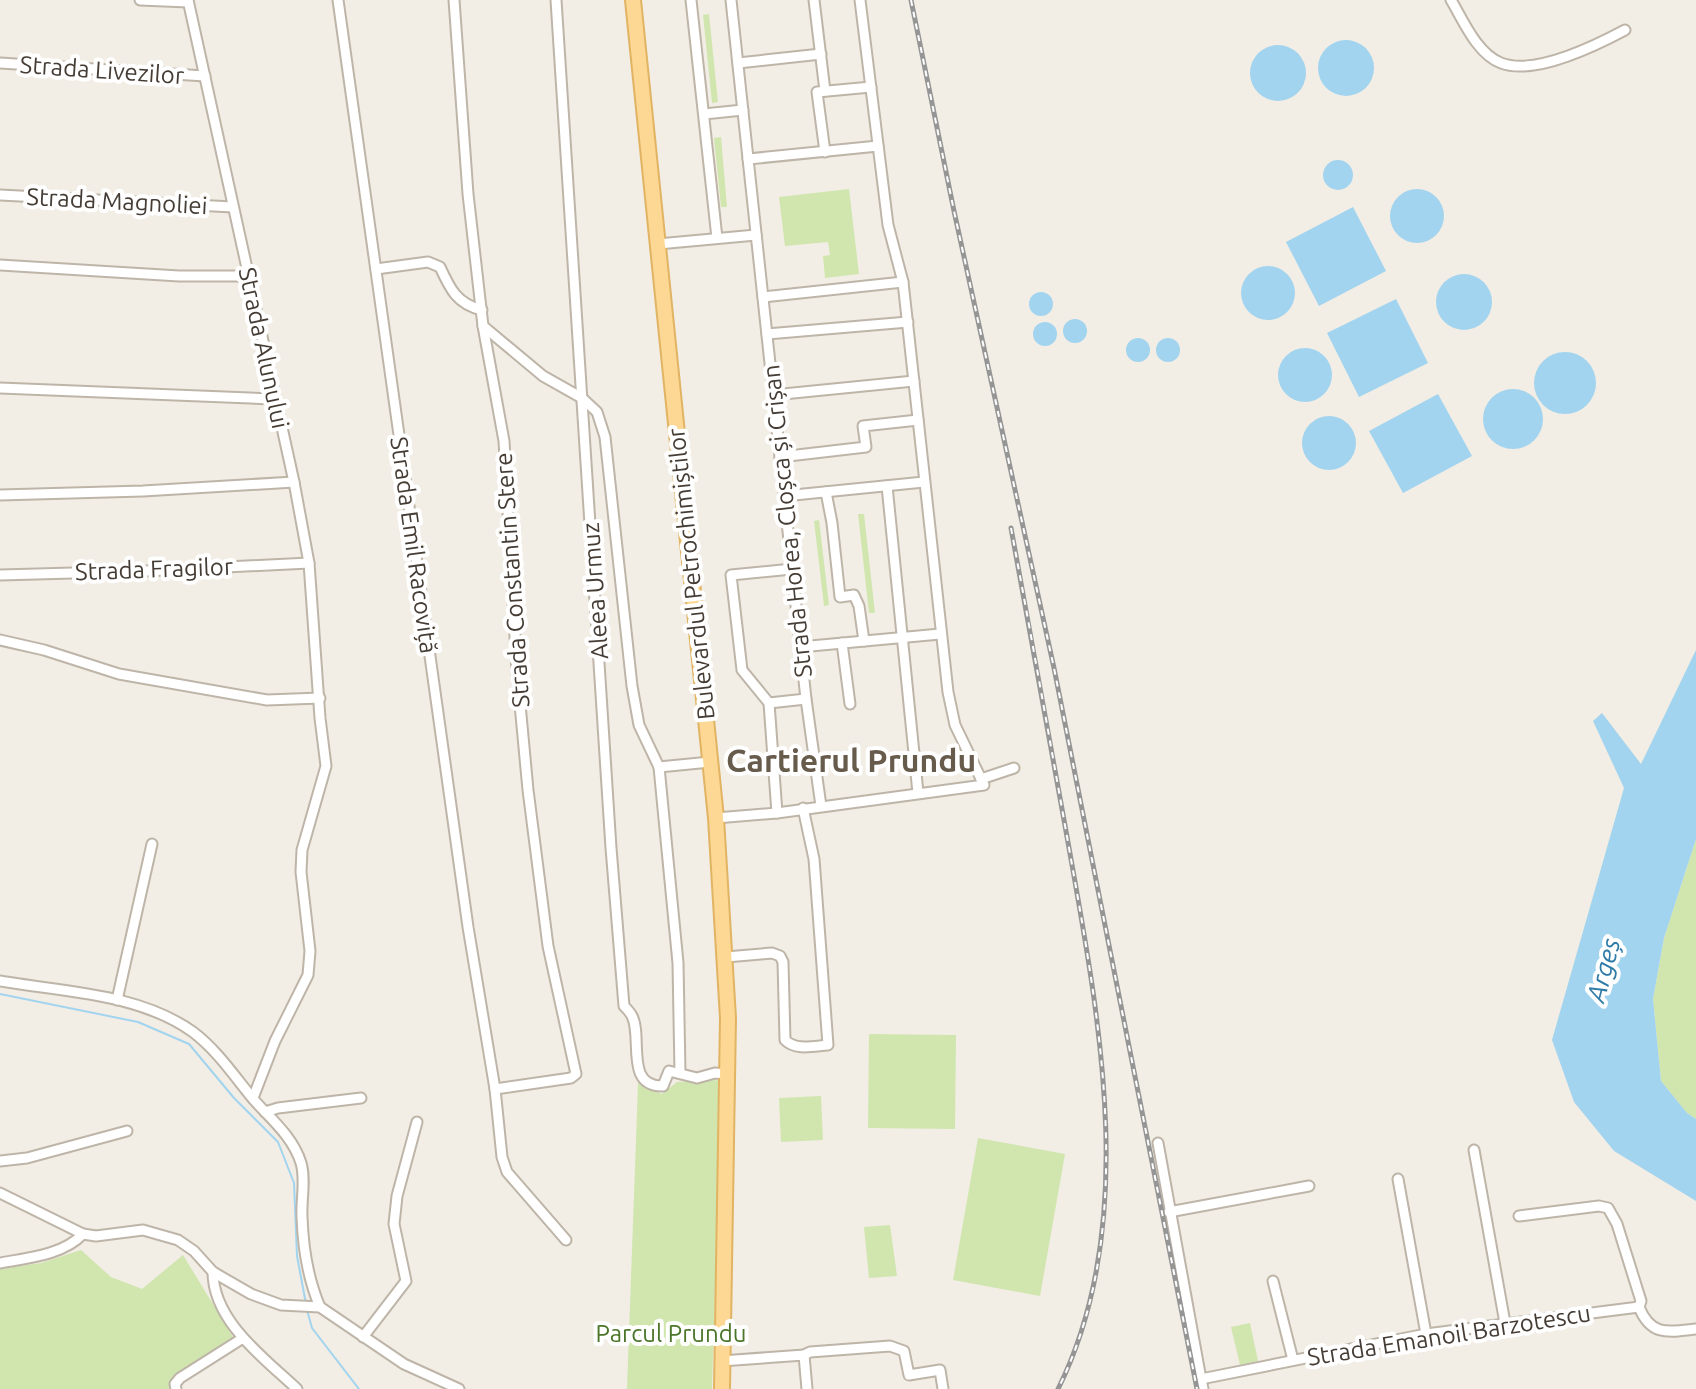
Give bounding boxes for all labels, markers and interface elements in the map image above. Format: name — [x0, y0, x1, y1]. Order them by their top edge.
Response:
street label: Strada Livezilor — [19, 51, 185, 89]
street label: Strada Magnoliei — [26, 183, 208, 219]
street label: Strada Alunului — [234, 265, 294, 431]
street label: Strada Horea, Cloșca și Crișan — [757, 363, 817, 679]
street label: Bulevardul Petrochimiștilor — [662, 427, 720, 721]
street label: Strada Emil Racoviță — [385, 435, 443, 655]
street label: Strada Constantin Stere — [490, 452, 534, 708]
street label: Aleea Urmuz — [577, 522, 613, 660]
street label: Strada Fragilor — [75, 553, 233, 585]
district label: Cartierul Prundu — [726, 742, 976, 778]
water label: Argeș — [1580, 935, 1625, 1007]
street label: Strada Emanoil Barzotescu — [1305, 1299, 1593, 1371]
park label: Parcul Prundu — [596, 1320, 746, 1347]

